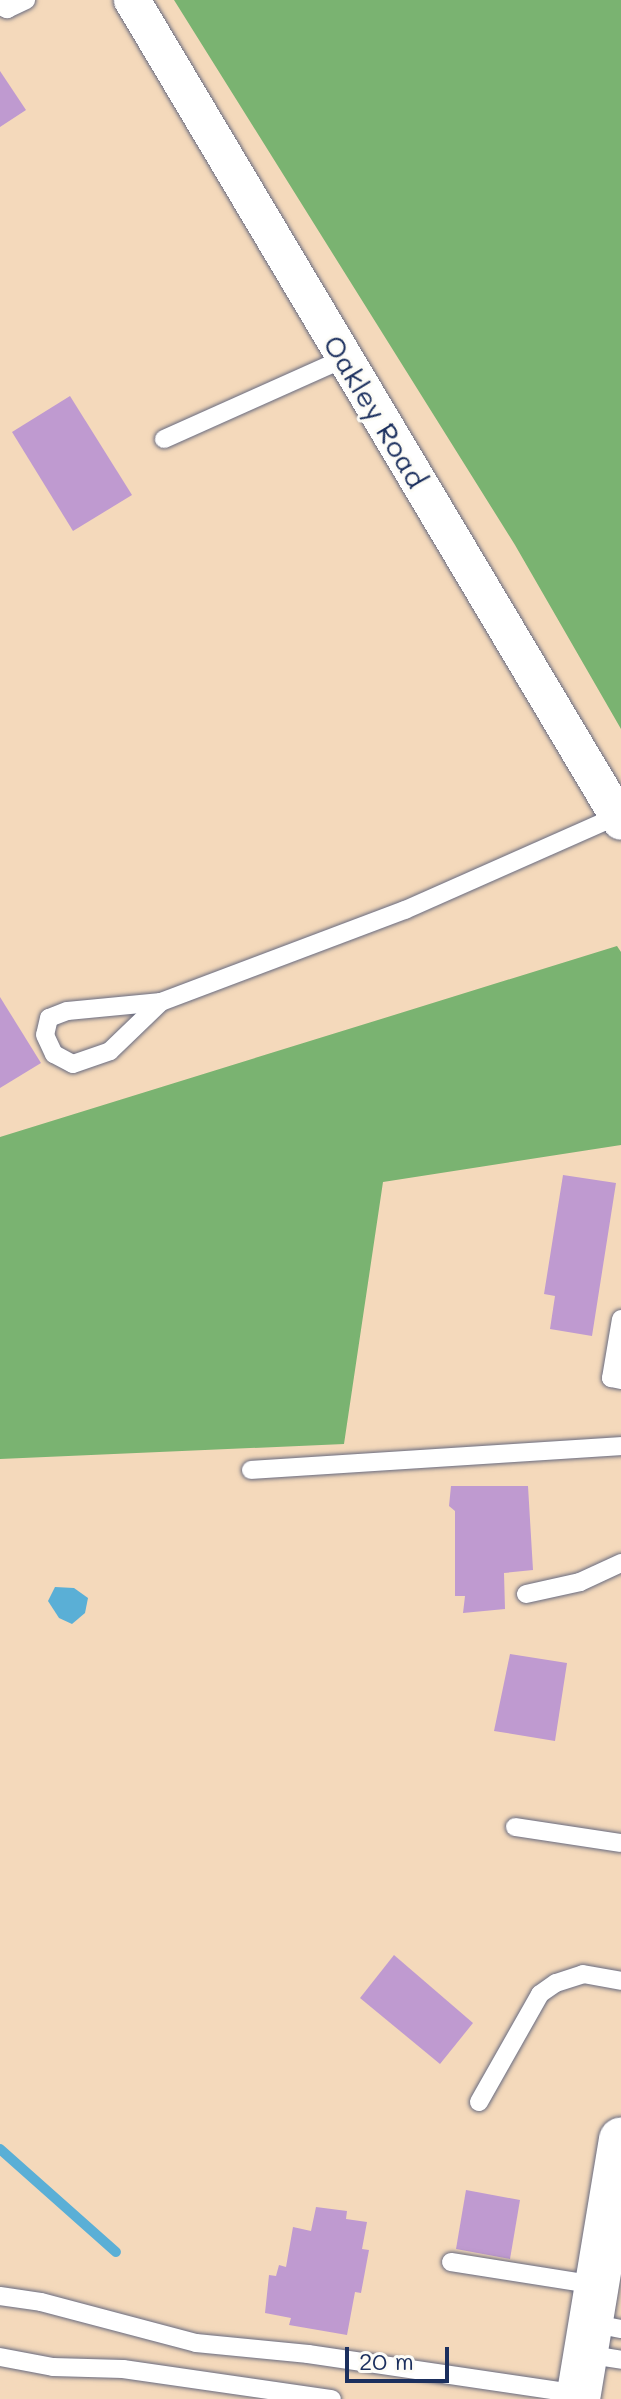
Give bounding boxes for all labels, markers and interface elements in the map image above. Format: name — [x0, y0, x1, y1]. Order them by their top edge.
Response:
street label: Oakley Road — [317, 329, 435, 493]
scale bar — [349, 2331, 453, 2381]
text: 20 m — [359, 2345, 414, 2376]

